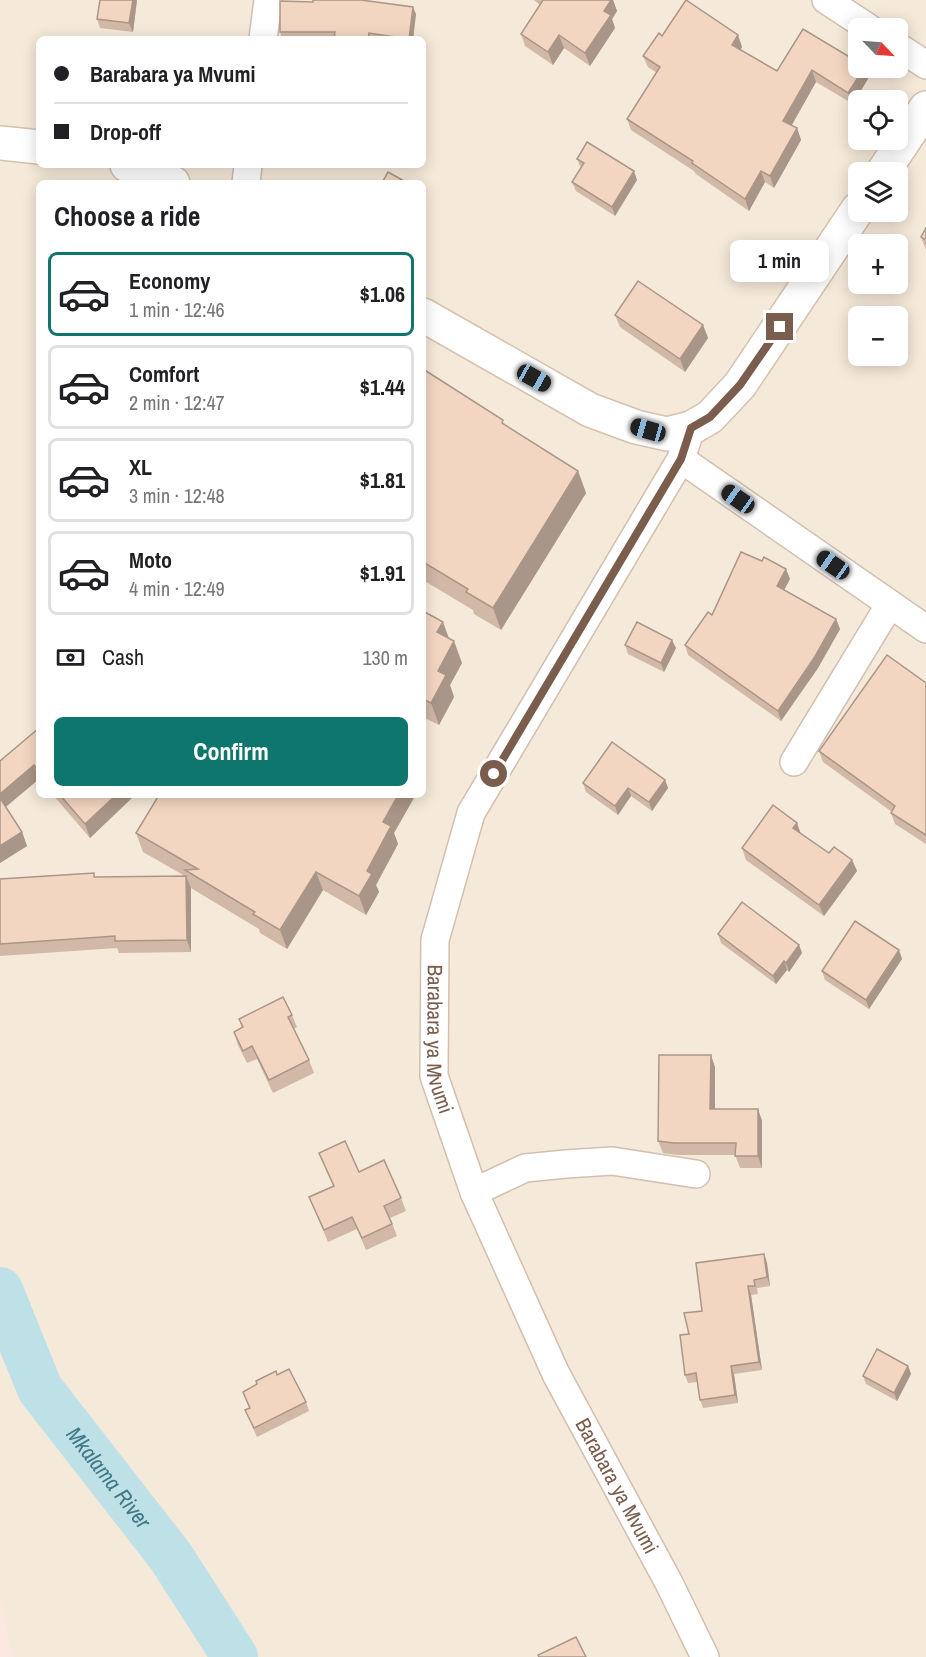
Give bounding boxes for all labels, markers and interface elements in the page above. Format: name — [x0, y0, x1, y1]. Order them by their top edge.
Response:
north arrow — [848, 18, 908, 78]
map controls — [848, 18, 908, 366]
text: Barabara ya Mvumi — [90, 59, 255, 89]
button: locate — [848, 90, 908, 150]
text: Drop-off — [90, 117, 161, 147]
button: layers — [848, 162, 908, 222]
text: Choose a ride — [54, 198, 200, 234]
button: + — [848, 234, 908, 294]
callout: 1 min — [730, 240, 830, 282]
text: 1 min — [758, 247, 801, 274]
text: Economy — [129, 266, 210, 296]
icon: car — [57, 267, 111, 321]
text: $1.06 — [360, 279, 405, 309]
text: 1 min · 12:46 — [129, 296, 225, 323]
button: − — [848, 306, 908, 366]
route end — [766, 313, 793, 340]
text: Comfort — [129, 359, 199, 389]
icon: car — [57, 360, 111, 414]
car — [514, 361, 554, 395]
text: $1.44 — [360, 372, 405, 402]
text: 2 min · 12:47 — [129, 389, 225, 416]
car — [628, 416, 668, 444]
text: XL — [129, 452, 152, 482]
icon: car — [57, 453, 111, 507]
text: $1.81 — [360, 465, 405, 495]
car — [718, 481, 758, 517]
text: 3 min · 12:48 — [129, 482, 225, 509]
text: Moto — [129, 545, 172, 575]
icon: car — [57, 546, 111, 600]
car — [813, 547, 853, 583]
text: $1.91 — [360, 558, 405, 588]
text: 4 min · 12:49 — [129, 575, 225, 602]
icon: cash — [54, 641, 87, 674]
text: Cash — [102, 642, 144, 672]
text: 130 m — [362, 644, 408, 671]
button: Confirm — [54, 717, 408, 786]
route start — [480, 760, 507, 787]
street label: Barabara ya Mvumi — [420, 965, 461, 1117]
street label: Barabara ya Mvumi — [569, 1413, 666, 1559]
water label: Mkalama River — [60, 1420, 159, 1535]

